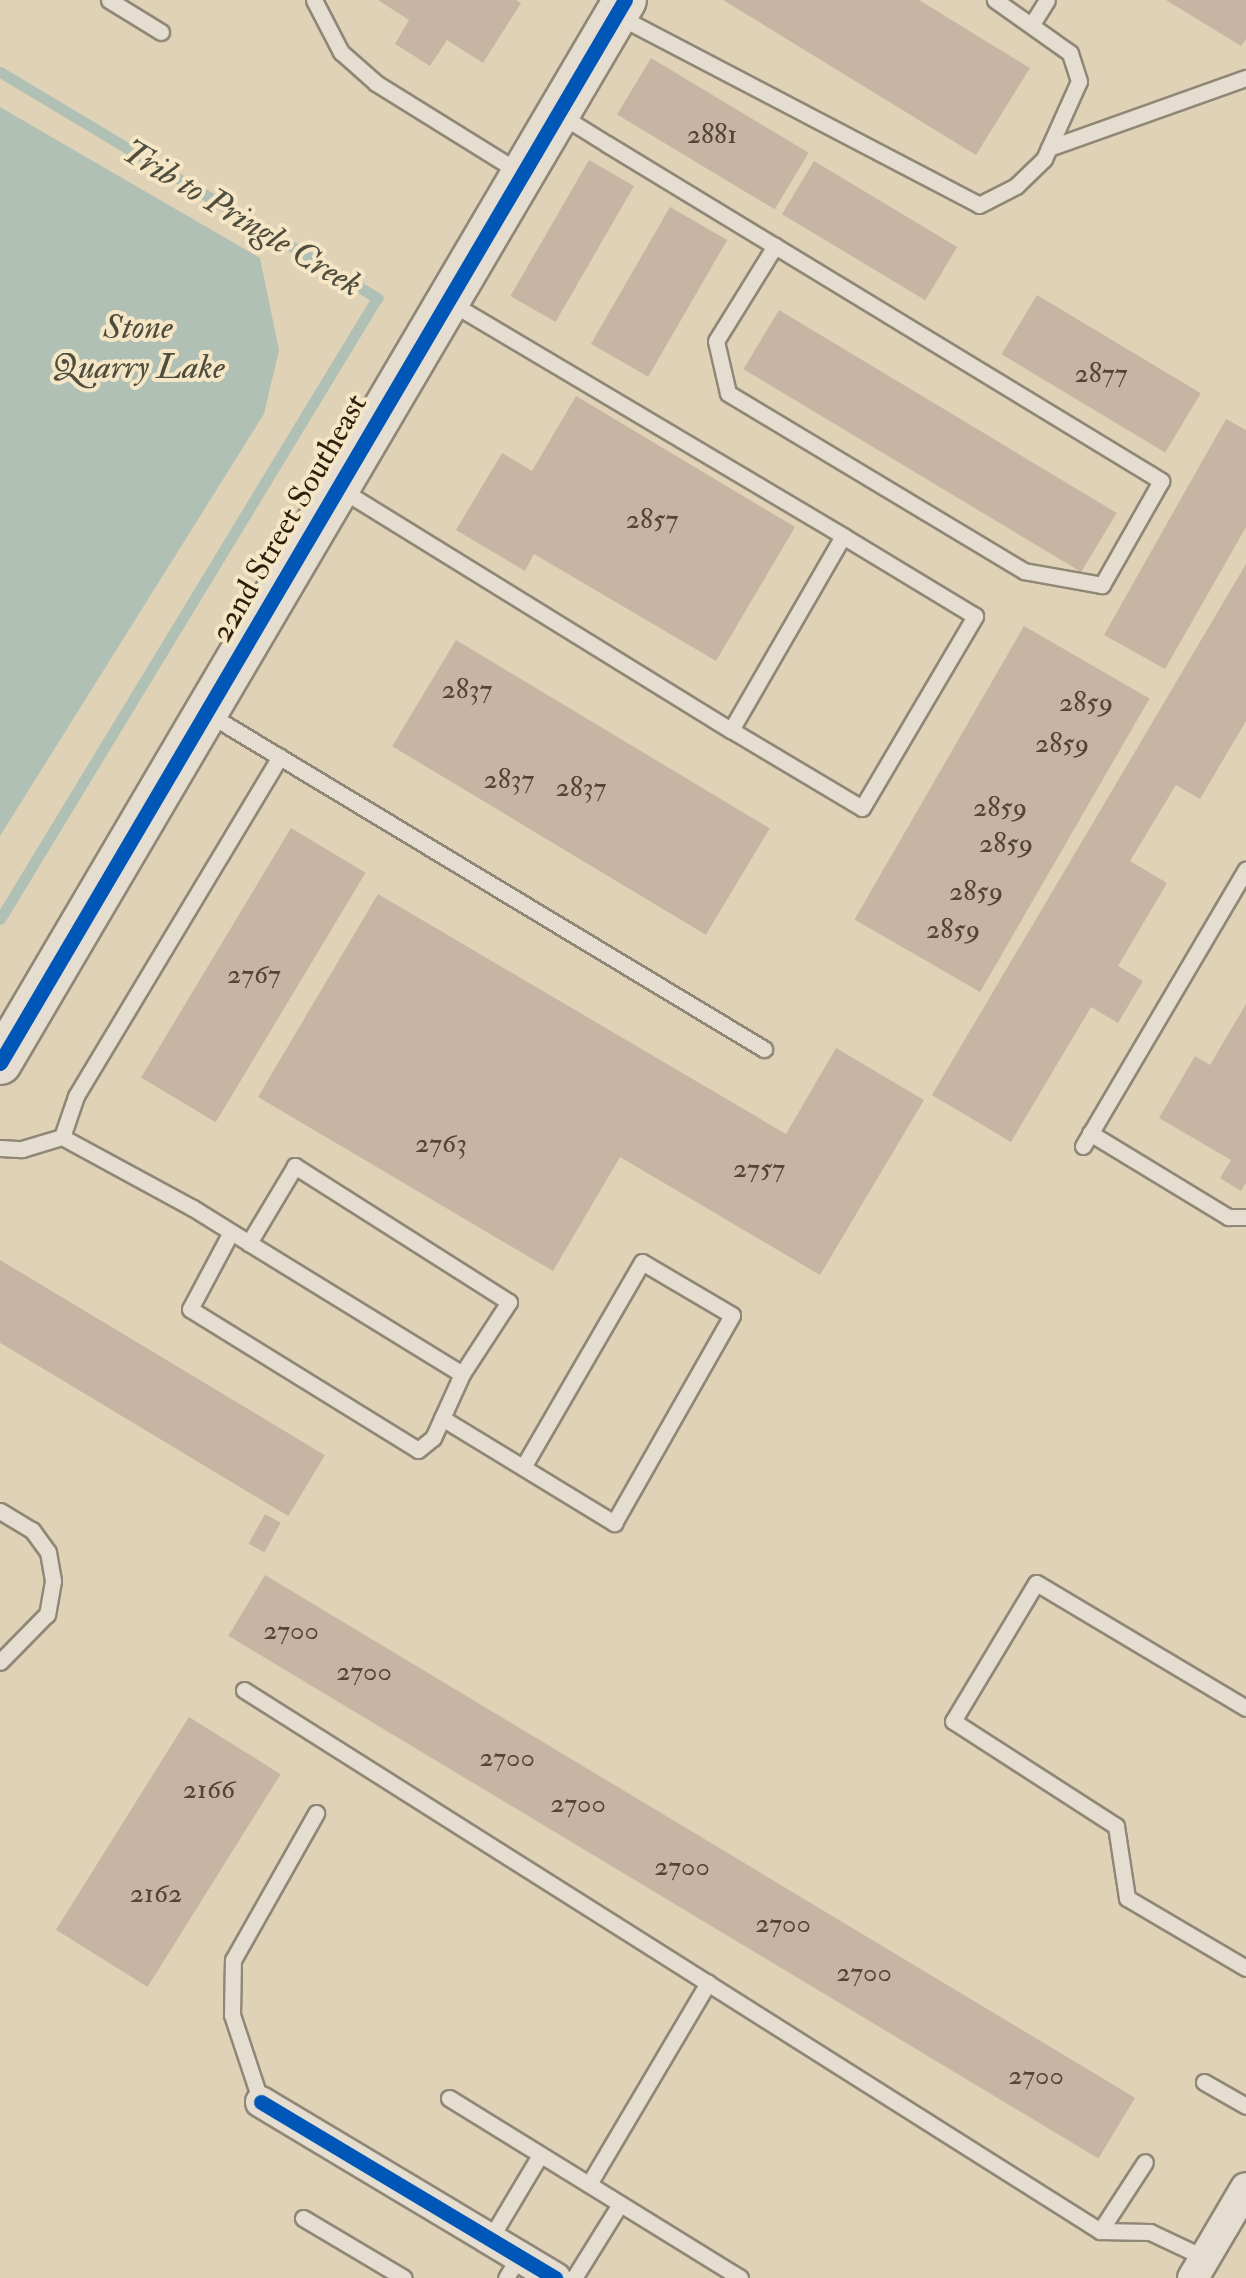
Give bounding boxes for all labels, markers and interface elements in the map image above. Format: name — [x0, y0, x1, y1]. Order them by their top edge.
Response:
house number: 2881 — [687, 118, 737, 152]
water label: Trib to Pringle Creek — [115, 130, 369, 306]
water label: Stone Quarry Lake — [51, 306, 225, 388]
house number: 2877 — [1074, 357, 1128, 391]
street label: 22nd Street Southeast — [202, 387, 376, 649]
house number: 2857 — [626, 503, 678, 537]
house number: 2837 — [442, 673, 492, 707]
house number: 2859 — [1059, 686, 1113, 720]
house number: 2859 — [1035, 727, 1089, 761]
house number: 2837 — [484, 763, 534, 797]
house number: 2837 — [556, 771, 606, 805]
house number: 2859 — [973, 791, 1027, 825]
house number: 2859 — [979, 827, 1033, 861]
house number: 2859 — [949, 875, 1003, 909]
house number: 2859 — [926, 913, 980, 947]
house number: 2767 — [227, 958, 281, 992]
house number: 2763 — [415, 1127, 467, 1161]
house number: 2757 — [733, 1152, 785, 1186]
house number: 2700 — [263, 1614, 319, 1648]
house number: 2700 — [336, 1655, 392, 1689]
house number: 2700 — [479, 1741, 535, 1775]
house number: 2166 — [183, 1773, 235, 1807]
house number: 2700 — [550, 1787, 606, 1821]
house number: 2700 — [654, 1850, 710, 1884]
house number: 2162 — [130, 1877, 182, 1911]
house number: 2700 — [755, 1907, 811, 1941]
house number: 2700 — [836, 1956, 892, 1990]
house number: 2700 — [1008, 2059, 1064, 2093]

